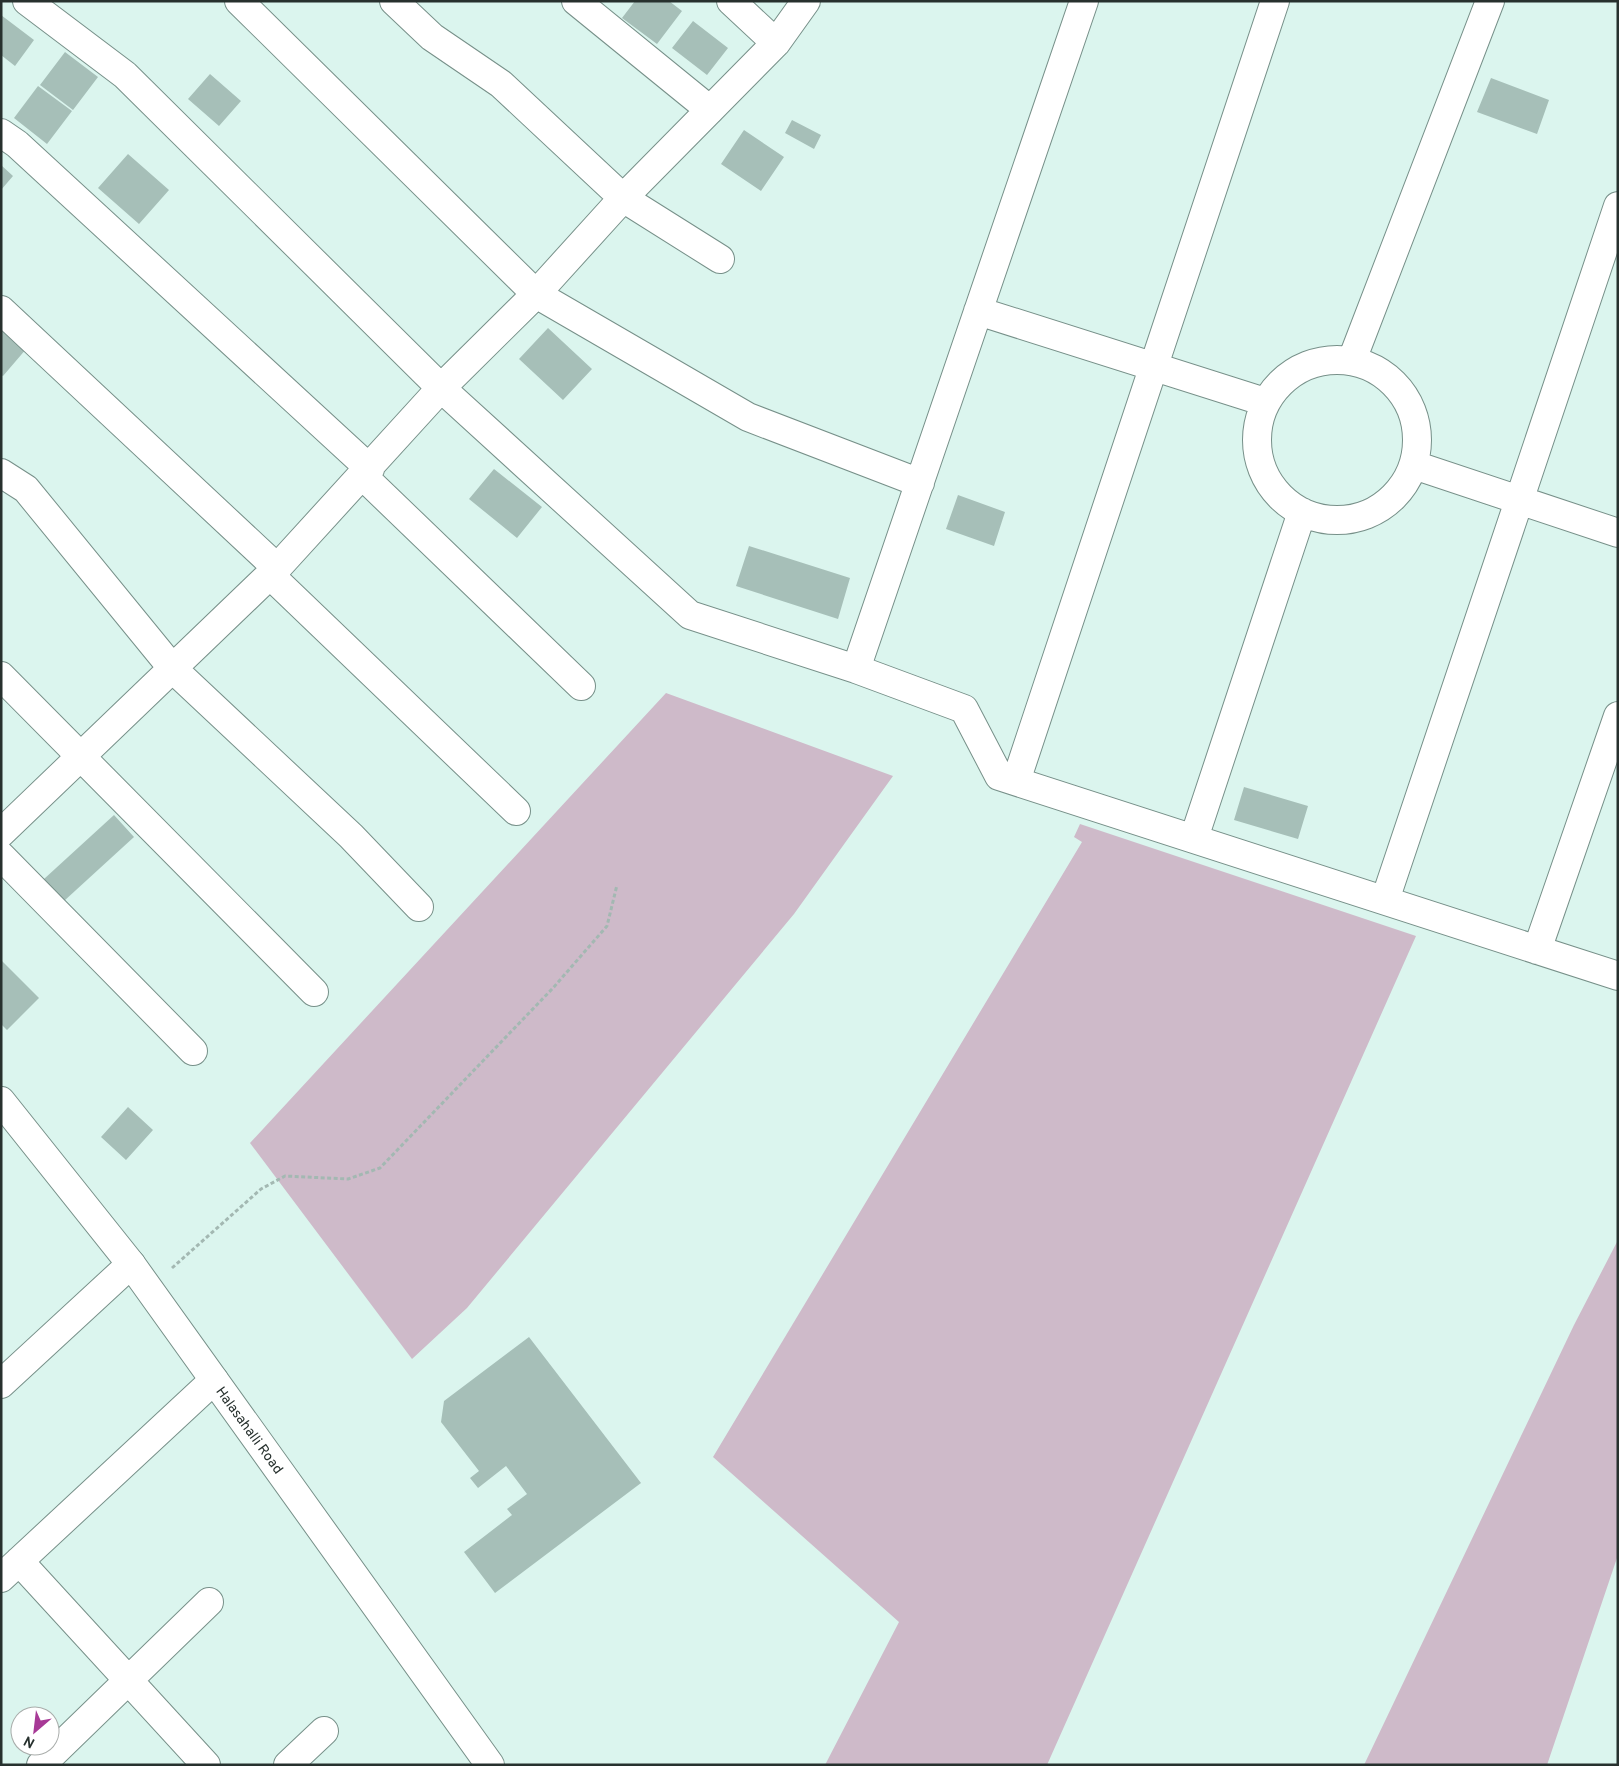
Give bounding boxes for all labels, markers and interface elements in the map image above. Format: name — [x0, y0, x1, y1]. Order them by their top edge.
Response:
street label: Halasahalli Road — [211, 1384, 286, 1478]
north arrow — [10, 1706, 60, 1756]
text: N — [21, 1731, 38, 1751]

